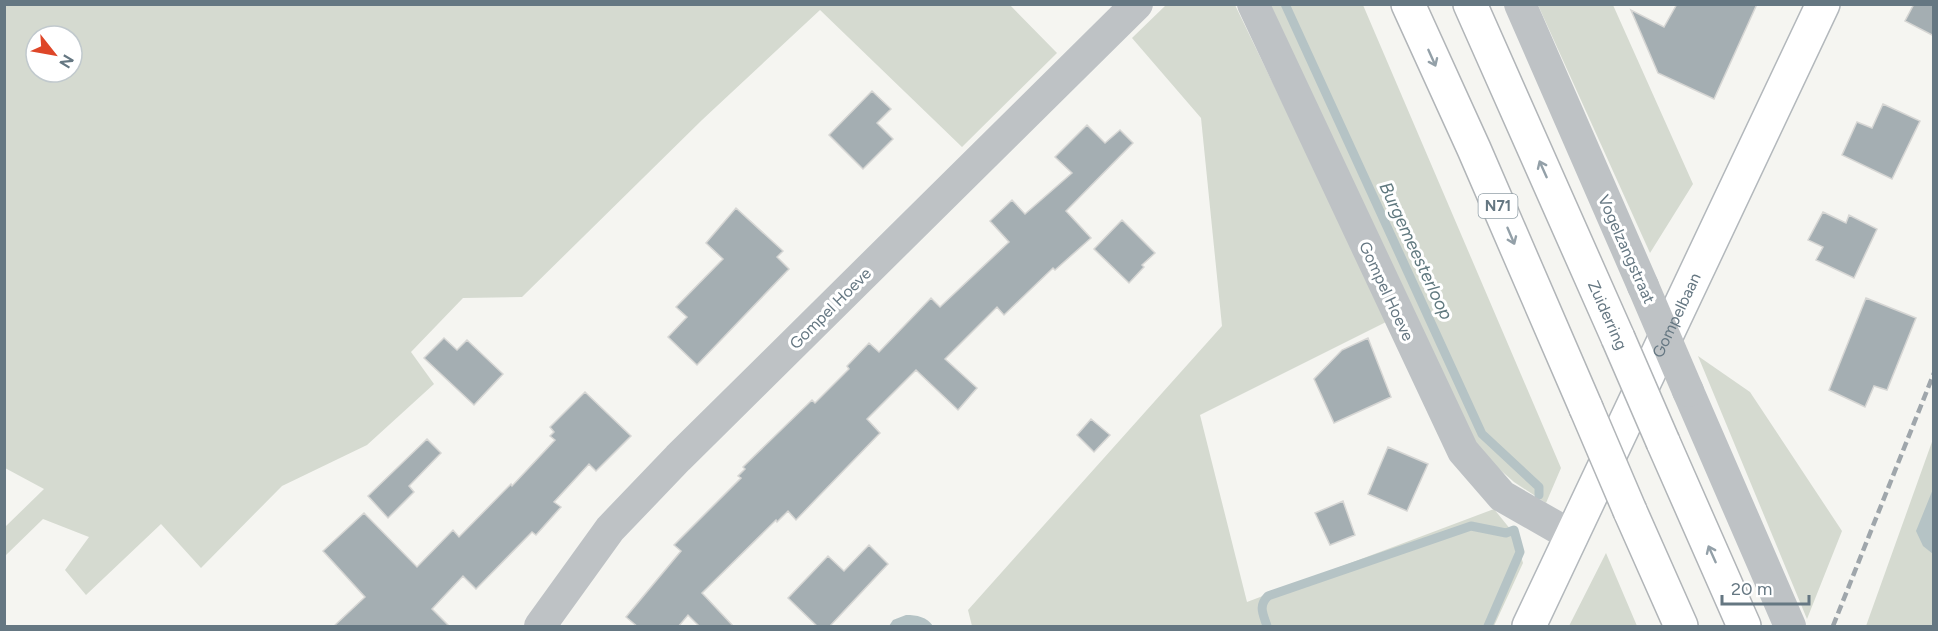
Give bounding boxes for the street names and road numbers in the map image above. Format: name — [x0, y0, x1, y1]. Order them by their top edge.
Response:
street label: Vogelzangstraat — [1594, 192, 1659, 307]
road number: N71 — [1478, 194, 1518, 218]
street label: Gompel Hoeve — [1355, 239, 1418, 344]
street label: Gompel Hoeve — [786, 263, 875, 353]
street label: Gompelbaan — [1648, 270, 1705, 361]
street label: Zuiderring — [1584, 278, 1631, 353]

